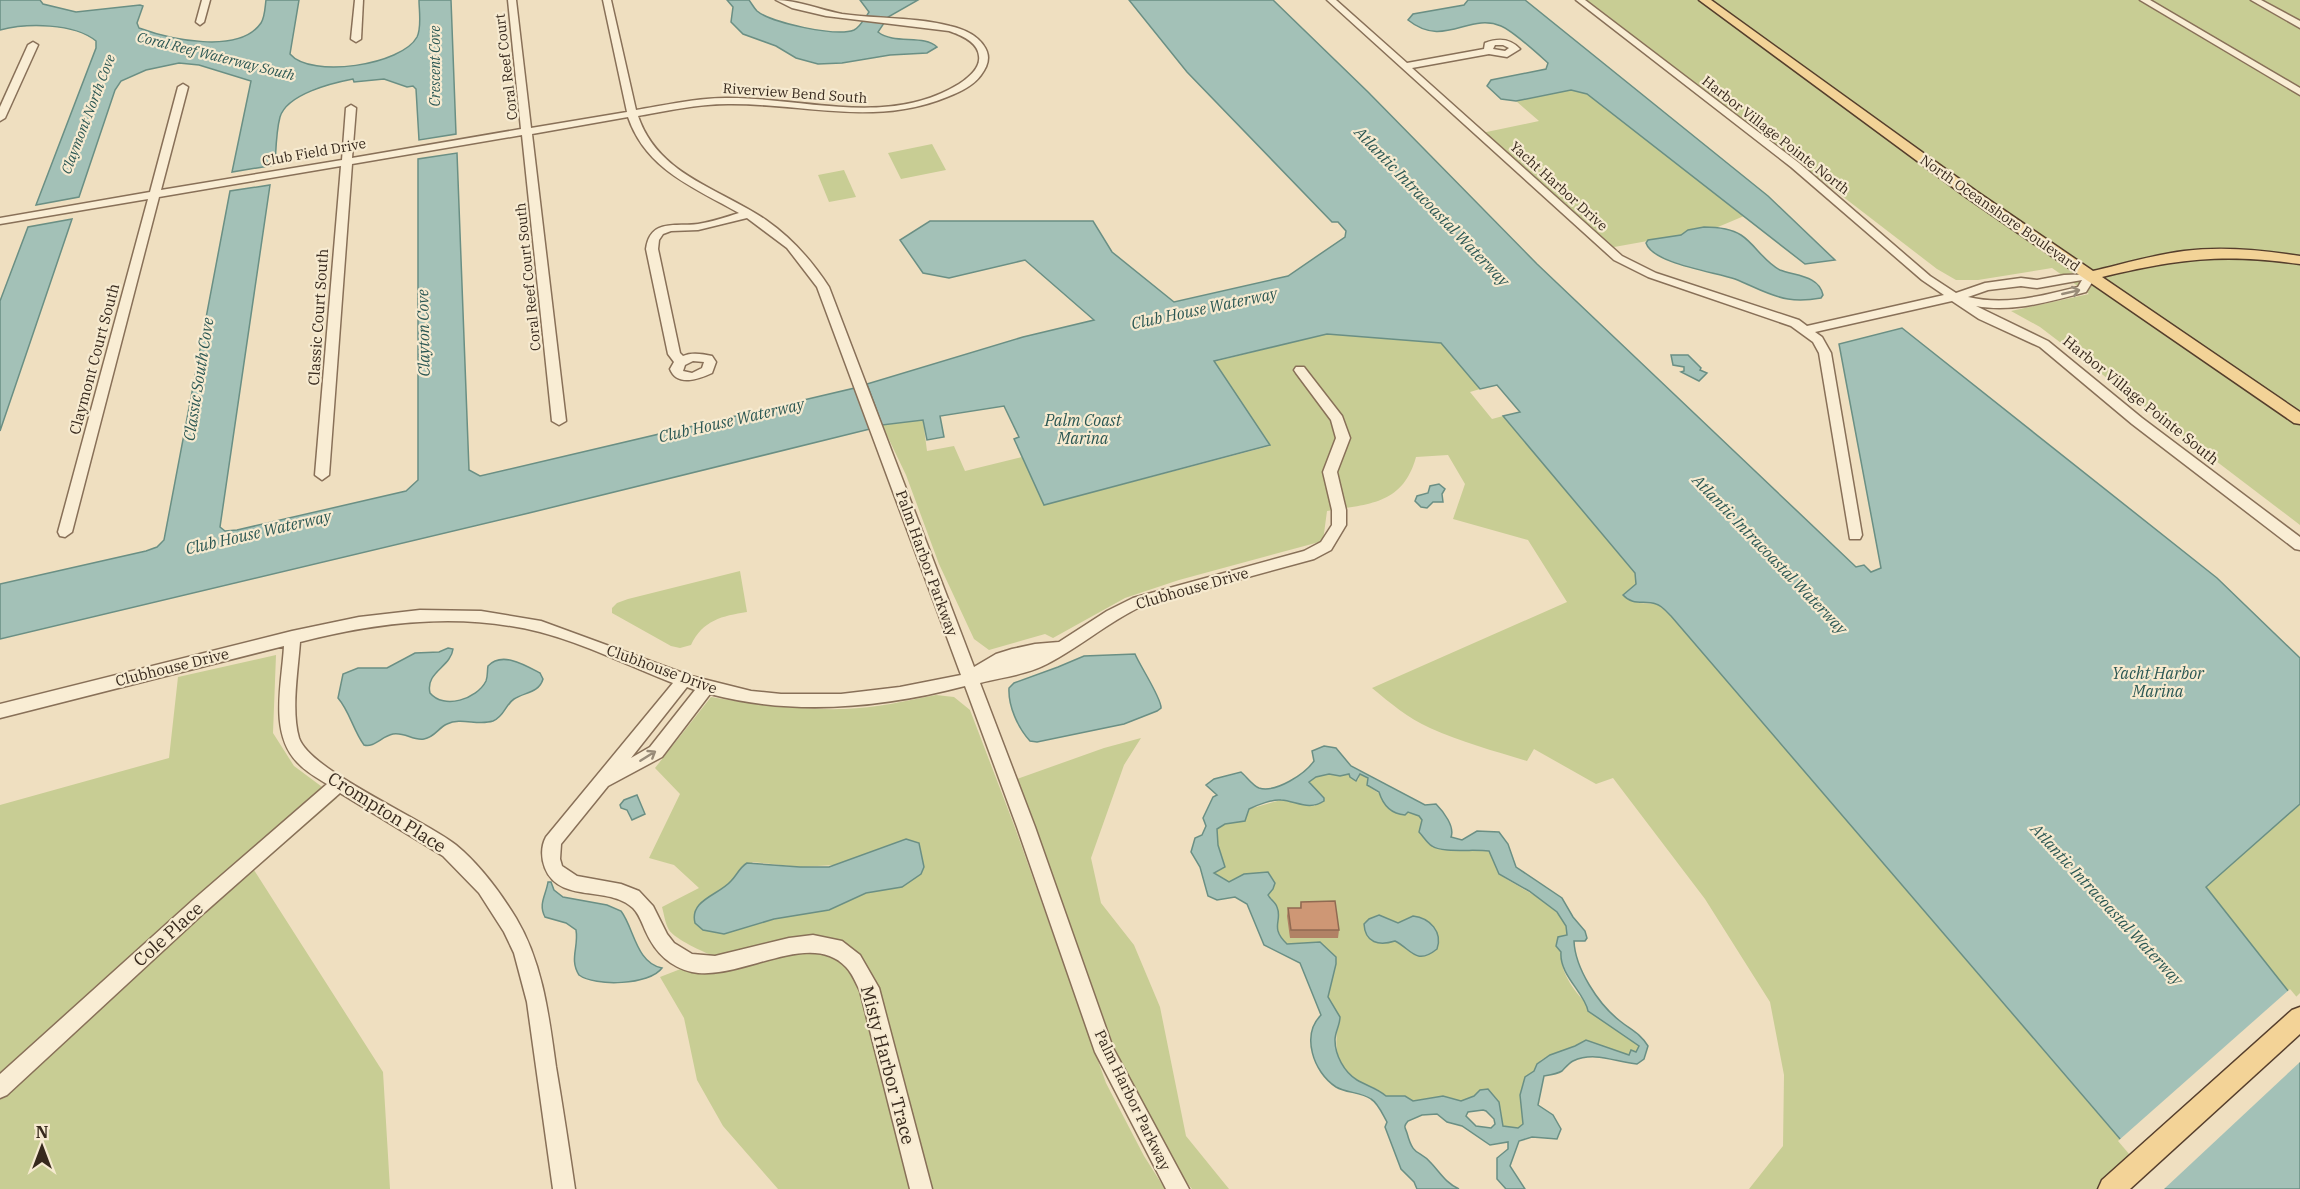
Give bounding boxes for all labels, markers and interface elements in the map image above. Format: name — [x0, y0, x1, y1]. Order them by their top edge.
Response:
street label: Coral Reef Court — [491, 13, 521, 121]
water label: Crescent Cove — [426, 25, 444, 107]
water label: Coral Reef Waterway South — [135, 28, 297, 84]
water label: Claymont North Cove — [57, 51, 119, 176]
street label: Harbor Village Pointe North — [1699, 72, 1854, 198]
street label: Riverview Bend South — [722, 79, 868, 107]
water label: Atlantic Intracoastal Waterway — [1350, 121, 1515, 291]
street label: Club Field Drive — [261, 134, 367, 170]
street label: Yacht Harbor Drive — [1506, 137, 1612, 235]
street label: North Oceanshore Boulevard — [1917, 151, 2084, 275]
street label: Coral Reef Court South — [511, 202, 545, 352]
street label: Classic Court South — [304, 248, 332, 386]
street label: Claymont Court South — [65, 281, 123, 437]
water label: Club House Waterway — [1129, 282, 1280, 333]
one-way arrow — [2061, 286, 2080, 298]
water label: Clayton Cove — [412, 289, 434, 377]
water label: Classic South Cove — [178, 316, 218, 442]
street label: Harbor Village Pointe South — [2059, 331, 2223, 469]
water label: Club House Waterway — [656, 393, 807, 446]
water label: Palm Coast Marina — [1044, 410, 1123, 448]
water label: Atlantic Intracoastal Waterway — [1688, 469, 1853, 639]
street label: Palm Harbor Parkway — [892, 487, 962, 639]
water label: Club House Waterway — [183, 505, 334, 558]
street label: Clubhouse Drive — [1133, 563, 1251, 613]
street label: Clubhouse Drive — [604, 640, 720, 698]
street label: Clubhouse Drive — [113, 644, 231, 690]
water label: Yacht Harbor Marina — [2112, 663, 2205, 701]
one-way arrow — [639, 750, 656, 762]
street label: Crompton Place — [324, 766, 450, 858]
water label: Atlantic Intracoastal Waterway — [2026, 818, 2188, 990]
street label: Cole Place — [128, 897, 208, 971]
street label: Misty Harbor Trace — [856, 983, 920, 1147]
street label: Palm Harbor Parkway — [1091, 1026, 1175, 1174]
north arrow — [12, 1117, 72, 1177]
text: N — [36, 1122, 48, 1142]

